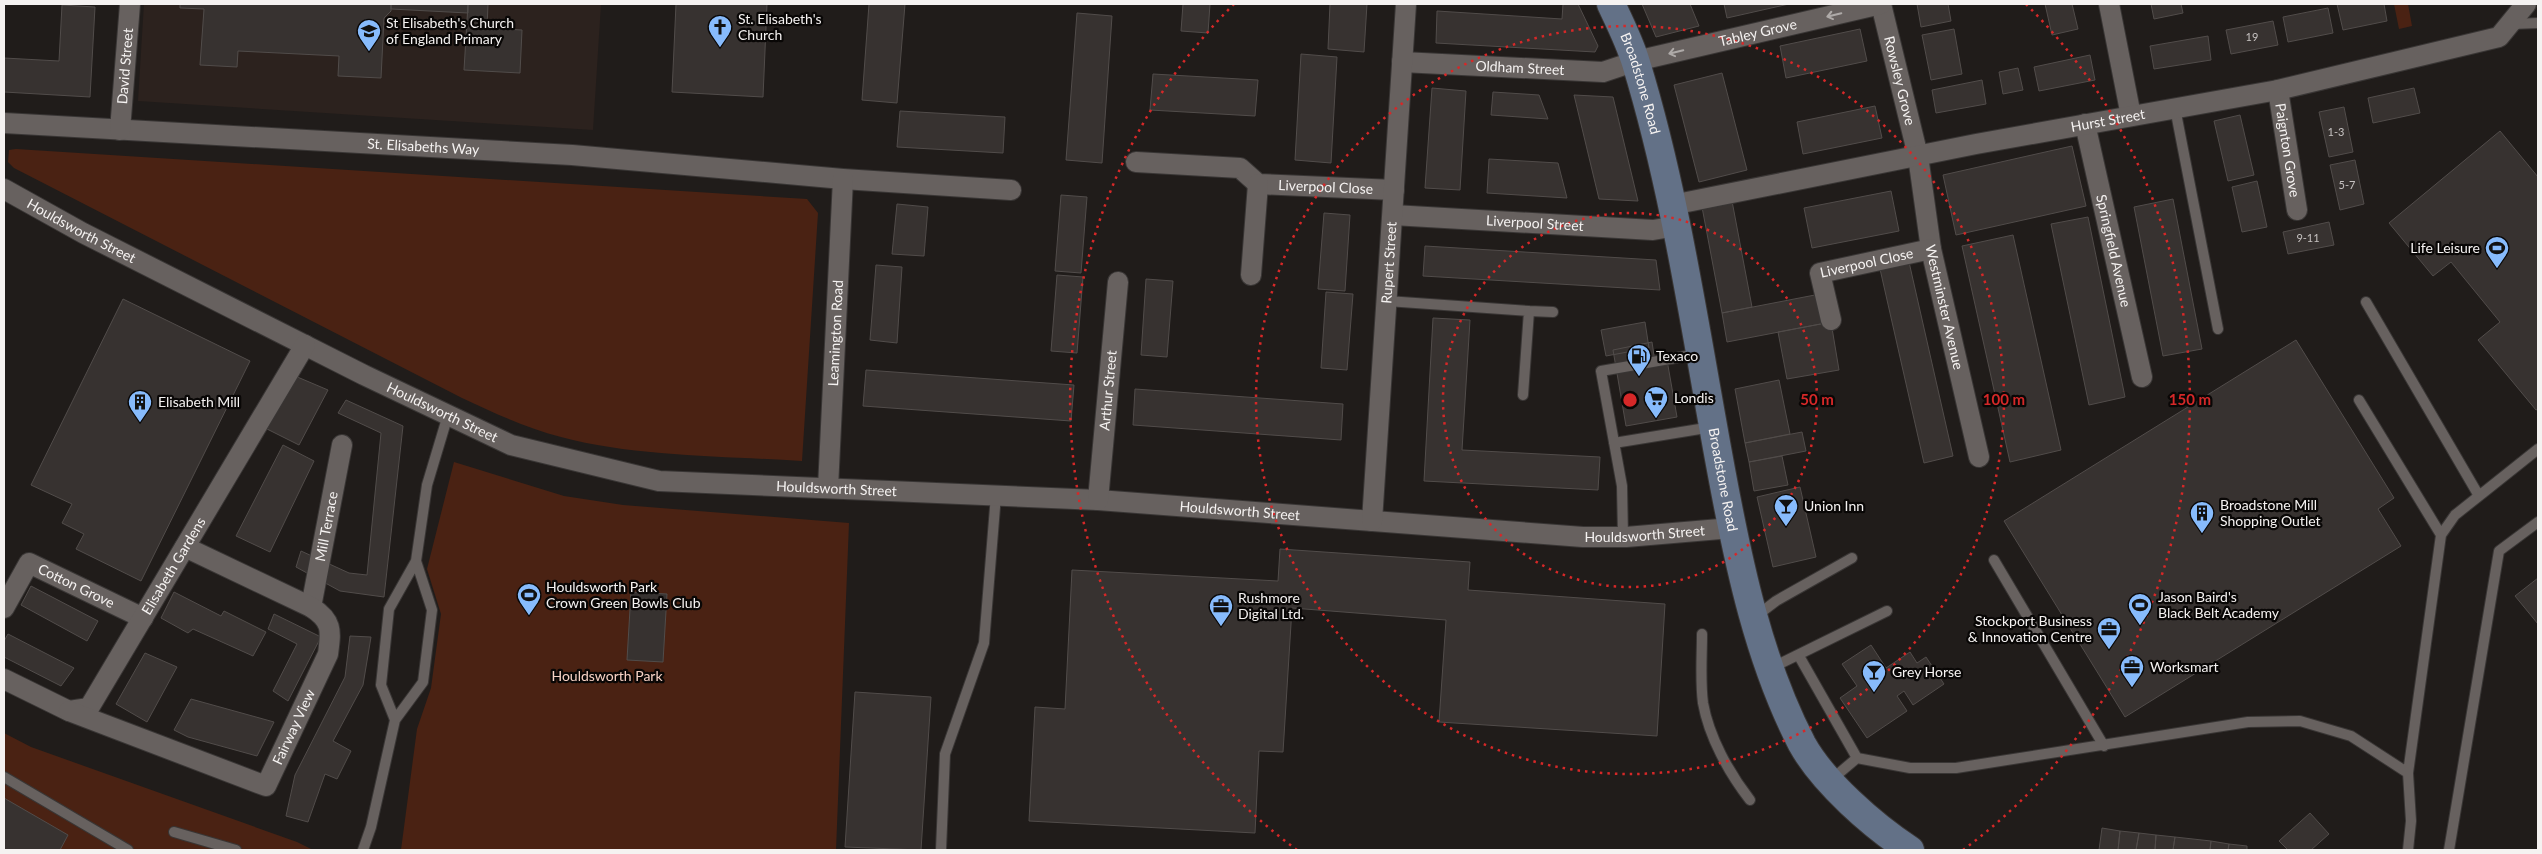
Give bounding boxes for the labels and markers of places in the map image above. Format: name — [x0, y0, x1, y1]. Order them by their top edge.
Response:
place label: St. Elisabeth's Church — [738, 10, 822, 43]
place label: St Elisabeth's Church of England Primary — [386, 14, 514, 47]
church icon: St. Elisabeth's Church — [707, 14, 733, 48]
school or university icon: St Elisabeth's Church of England Primary — [356, 18, 382, 52]
sports icon: Life Leisure — [2484, 235, 2510, 269]
place label: Life Leisure — [2410, 239, 2480, 256]
fuel station icon: Texaco — [1626, 343, 1652, 377]
place label: Texaco — [1656, 347, 1698, 364]
supermarket icon: Londis — [1643, 385, 1669, 419]
building icon: Elisabeth Mill — [127, 389, 153, 423]
place label: Londis — [1674, 389, 1714, 406]
centre of rings — [1621, 391, 1639, 409]
place label: Elisabeth Mill — [158, 393, 240, 410]
bar icon: Union Inn — [1773, 493, 1799, 527]
place label: Broadstone Mill Shopping Outlet — [2220, 496, 2321, 529]
place label: Union Inn — [1804, 497, 1864, 514]
building icon: Broadstone Mill Shopping Outlet — [2189, 500, 2215, 534]
place label: Houldsworth Park Crown Green Bowls Club — [546, 578, 701, 611]
sports icon: Houldsworth Park Crown Green Bowls Club — [516, 582, 542, 616]
place label: Jason Baird's Black Belt Academy — [2158, 588, 2280, 621]
place label: Rushmore Digital Ltd. — [1238, 589, 1304, 622]
sports icon: Jason Baird's Black Belt Academy — [2127, 592, 2153, 626]
office icon: Rushmore Digital Ltd. — [1208, 593, 1234, 627]
place label: Stockport Business & Innovation Centre — [1968, 612, 2092, 645]
office icon: Stockport Business & Innovation Centre — [2096, 616, 2122, 650]
office icon: Worksmart — [2119, 654, 2145, 688]
place label: Worksmart — [2150, 658, 2219, 675]
bar icon: Grey Horse — [1861, 659, 1887, 693]
place label: Grey Horse — [1892, 663, 1962, 680]

